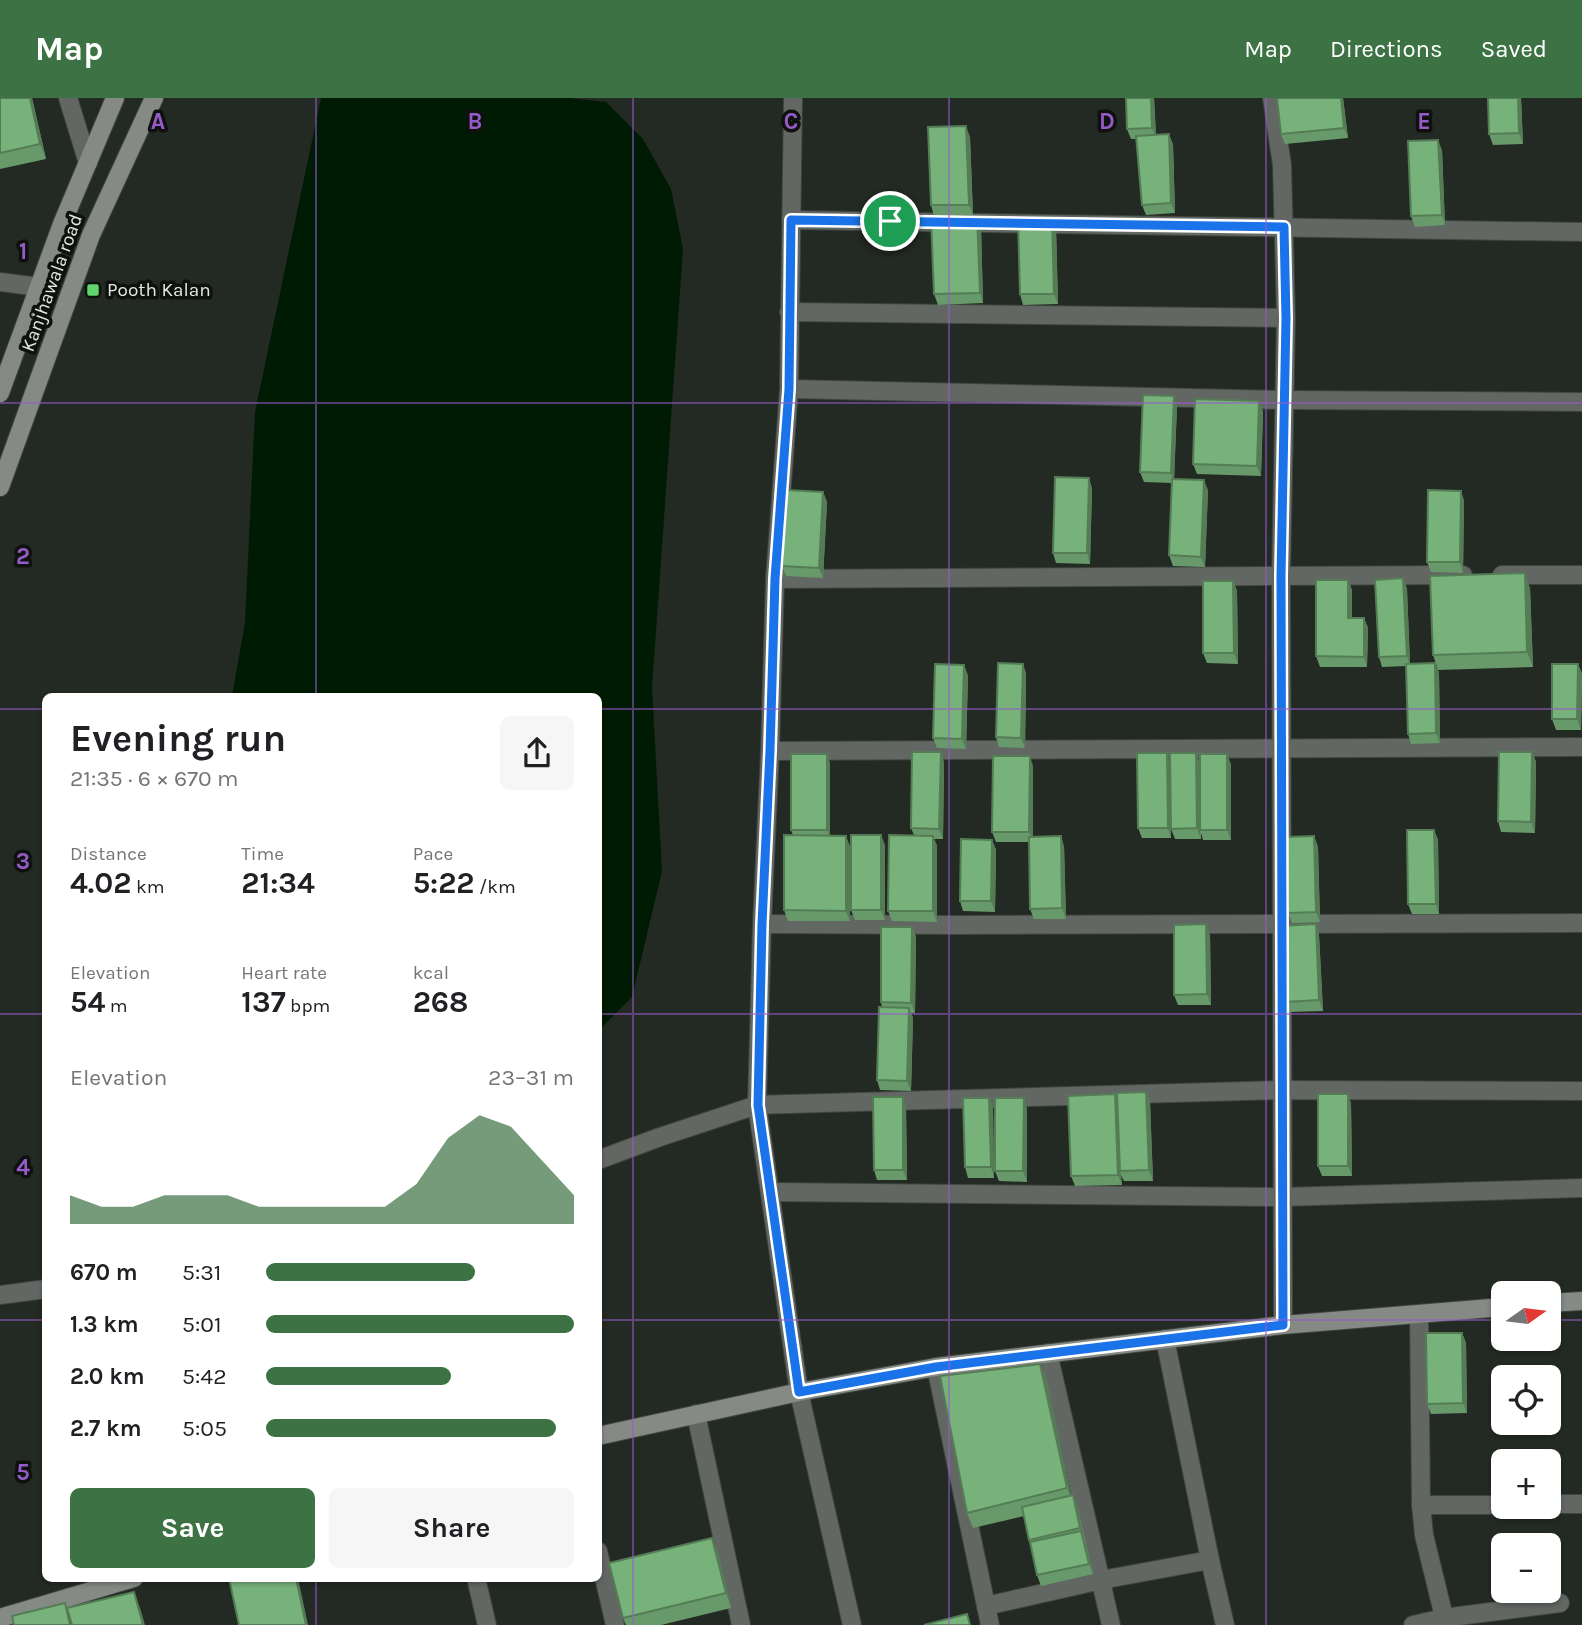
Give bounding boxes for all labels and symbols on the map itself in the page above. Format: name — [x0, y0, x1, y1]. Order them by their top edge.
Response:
text: A — [151, 108, 165, 135]
text: B — [468, 108, 482, 135]
text: C — [784, 108, 798, 135]
text: D — [1099, 108, 1115, 135]
text: E — [1417, 108, 1431, 135]
pin — [860, 191, 920, 251]
street label: Kanjhawala road — [17, 211, 87, 355]
text: 1 — [19, 238, 27, 265]
place label: Pooth Kalan — [107, 279, 211, 301]
marker: Pooth Kalan — [85, 282, 101, 298]
text: 2 — [16, 543, 30, 570]
text: 3 — [16, 848, 30, 875]
text: 4 — [16, 1154, 30, 1181]
north arrow — [1491, 1281, 1561, 1351]
text: 5 — [16, 1459, 30, 1486]

